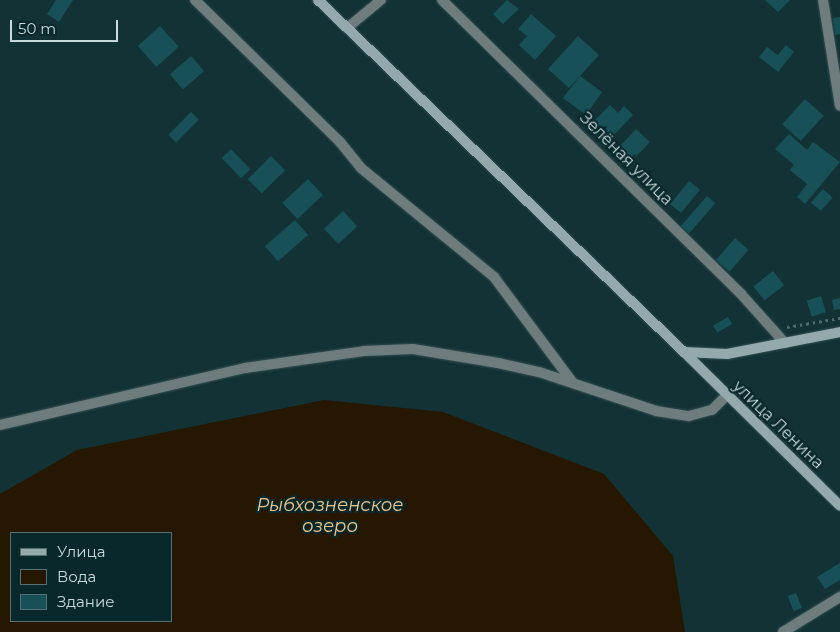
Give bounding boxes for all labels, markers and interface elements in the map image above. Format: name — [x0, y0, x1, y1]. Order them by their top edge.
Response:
scale bar — [12, 10, 120, 42]
text: 50 m — [18, 19, 56, 38]
street label: Зелёная улица — [576, 109, 676, 209]
street label: улица Ленина — [729, 377, 827, 473]
water label: Рыбхозненское озеро — [256, 495, 404, 538]
legend — [10, 532, 172, 622]
text: Улица — [57, 542, 105, 561]
text: Вода — [57, 567, 96, 586]
text: Здание — [57, 592, 115, 611]

